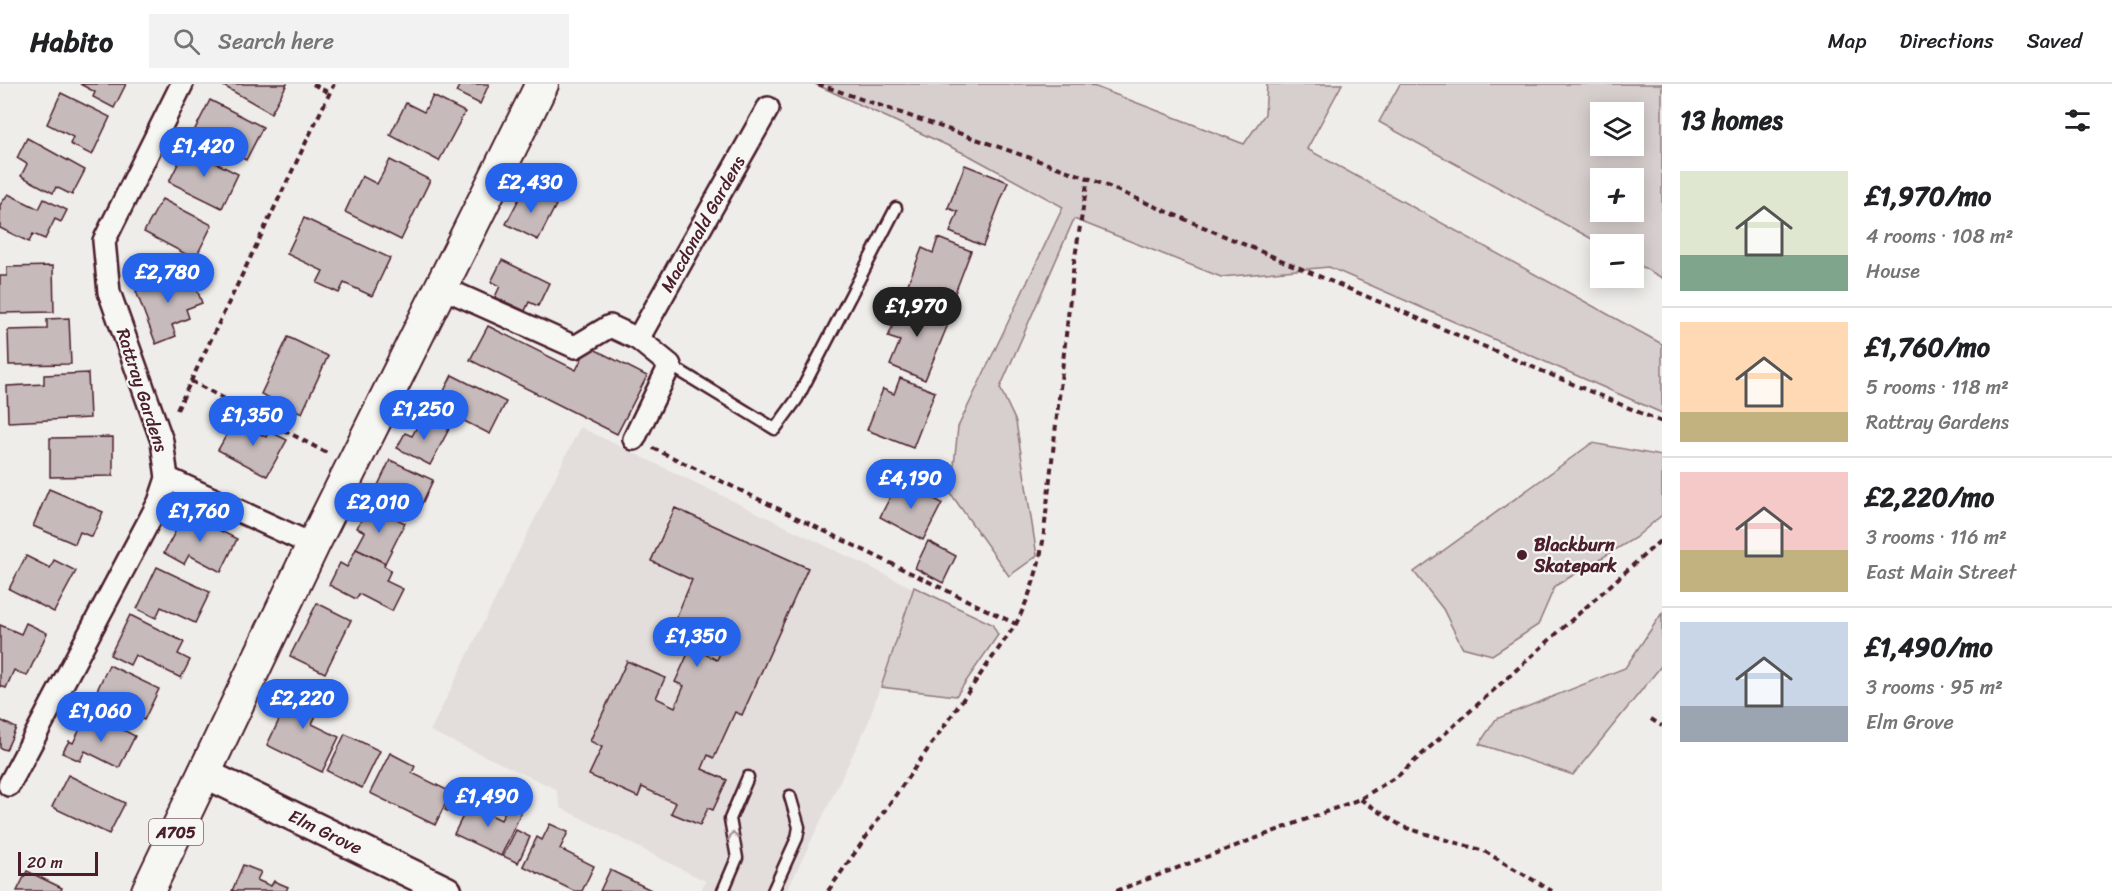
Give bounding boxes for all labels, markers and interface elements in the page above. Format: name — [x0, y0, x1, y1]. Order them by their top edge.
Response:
search box — [149, 14, 569, 68]
text: Habito — [30, 17, 113, 66]
text: Search here — [218, 22, 334, 61]
text: Map — [1828, 22, 1866, 60]
text: Directions — [1899, 22, 1994, 60]
text: Saved — [2027, 22, 2082, 60]
icon: search — [170, 25, 203, 58]
text: 13 homes — [1680, 97, 1783, 143]
map controls — [1590, 102, 1644, 288]
button: layers — [1590, 102, 1644, 156]
icon: filters — [2061, 104, 2094, 137]
pin: £1,420 — [155, 127, 253, 178]
text: £1,420 — [173, 129, 235, 164]
street label: Macdonald Gardens — [651, 149, 755, 299]
pin: £2,430 — [482, 163, 580, 214]
text: £2,430 — [499, 165, 563, 200]
button: + — [1590, 168, 1644, 222]
text: £1,970/mo — [1866, 173, 1991, 219]
icon: home — [1728, 195, 1800, 267]
text: 4 rooms · 108 m² — [1866, 219, 2013, 254]
button: − — [1590, 234, 1644, 288]
pin: £2,780 — [119, 253, 217, 304]
text: House — [1866, 254, 1920, 289]
text: £2,780 — [136, 255, 200, 290]
pin: £1,970 — [868, 287, 966, 338]
text: £1,970 — [887, 289, 947, 324]
street label: Rattray Gardens — [107, 324, 177, 457]
text: £1,760/mo — [1866, 324, 1990, 370]
icon: home — [1728, 346, 1800, 418]
text: 5 rooms · 118 m² — [1866, 370, 2009, 405]
pin: £1,250 — [375, 390, 473, 441]
text: £1,250 — [394, 392, 454, 427]
pin: £1,350 — [204, 396, 302, 447]
text: £1,350 — [223, 398, 283, 433]
text: Rattray Gardens — [1866, 405, 2009, 440]
pin: £4,190 — [862, 459, 960, 510]
text: £4,190 — [880, 461, 942, 496]
text: £2,220/mo — [1866, 474, 1994, 520]
pin: £2,010 — [330, 483, 428, 534]
text: £2,010 — [348, 485, 410, 520]
pin: £1,760 — [151, 492, 249, 543]
text: £1,760 — [170, 494, 230, 529]
icon: home — [1728, 496, 1800, 568]
text: 3 rooms · 116 m² — [1866, 520, 2007, 555]
place label: Blackburn Skatepark — [1533, 529, 1617, 582]
marker: Blackburn Skatepark — [1515, 548, 1529, 562]
text: East Main Street — [1866, 555, 2016, 590]
pin: £1,350 — [648, 617, 746, 668]
text: £1,350 — [667, 619, 727, 654]
text: £1,490/mo — [1866, 624, 1993, 670]
icon: home — [1728, 646, 1800, 718]
text: 3 rooms · 95 m² — [1866, 670, 2003, 705]
pin: £2,220 — [254, 679, 352, 730]
text: £2,220 — [271, 681, 335, 716]
pin: £1,060 — [52, 692, 150, 743]
text: £1,060 — [70, 694, 132, 729]
text: Elm Grove — [1866, 705, 1954, 740]
pin: £1,490 — [439, 777, 537, 828]
text: £1,490 — [457, 779, 519, 814]
street label: Elm Grove — [283, 800, 368, 864]
road number: A705 — [149, 819, 203, 845]
one-way arrow — [727, 831, 740, 841]
text: 20 m — [27, 848, 63, 877]
scale bar — [18, 849, 98, 876]

